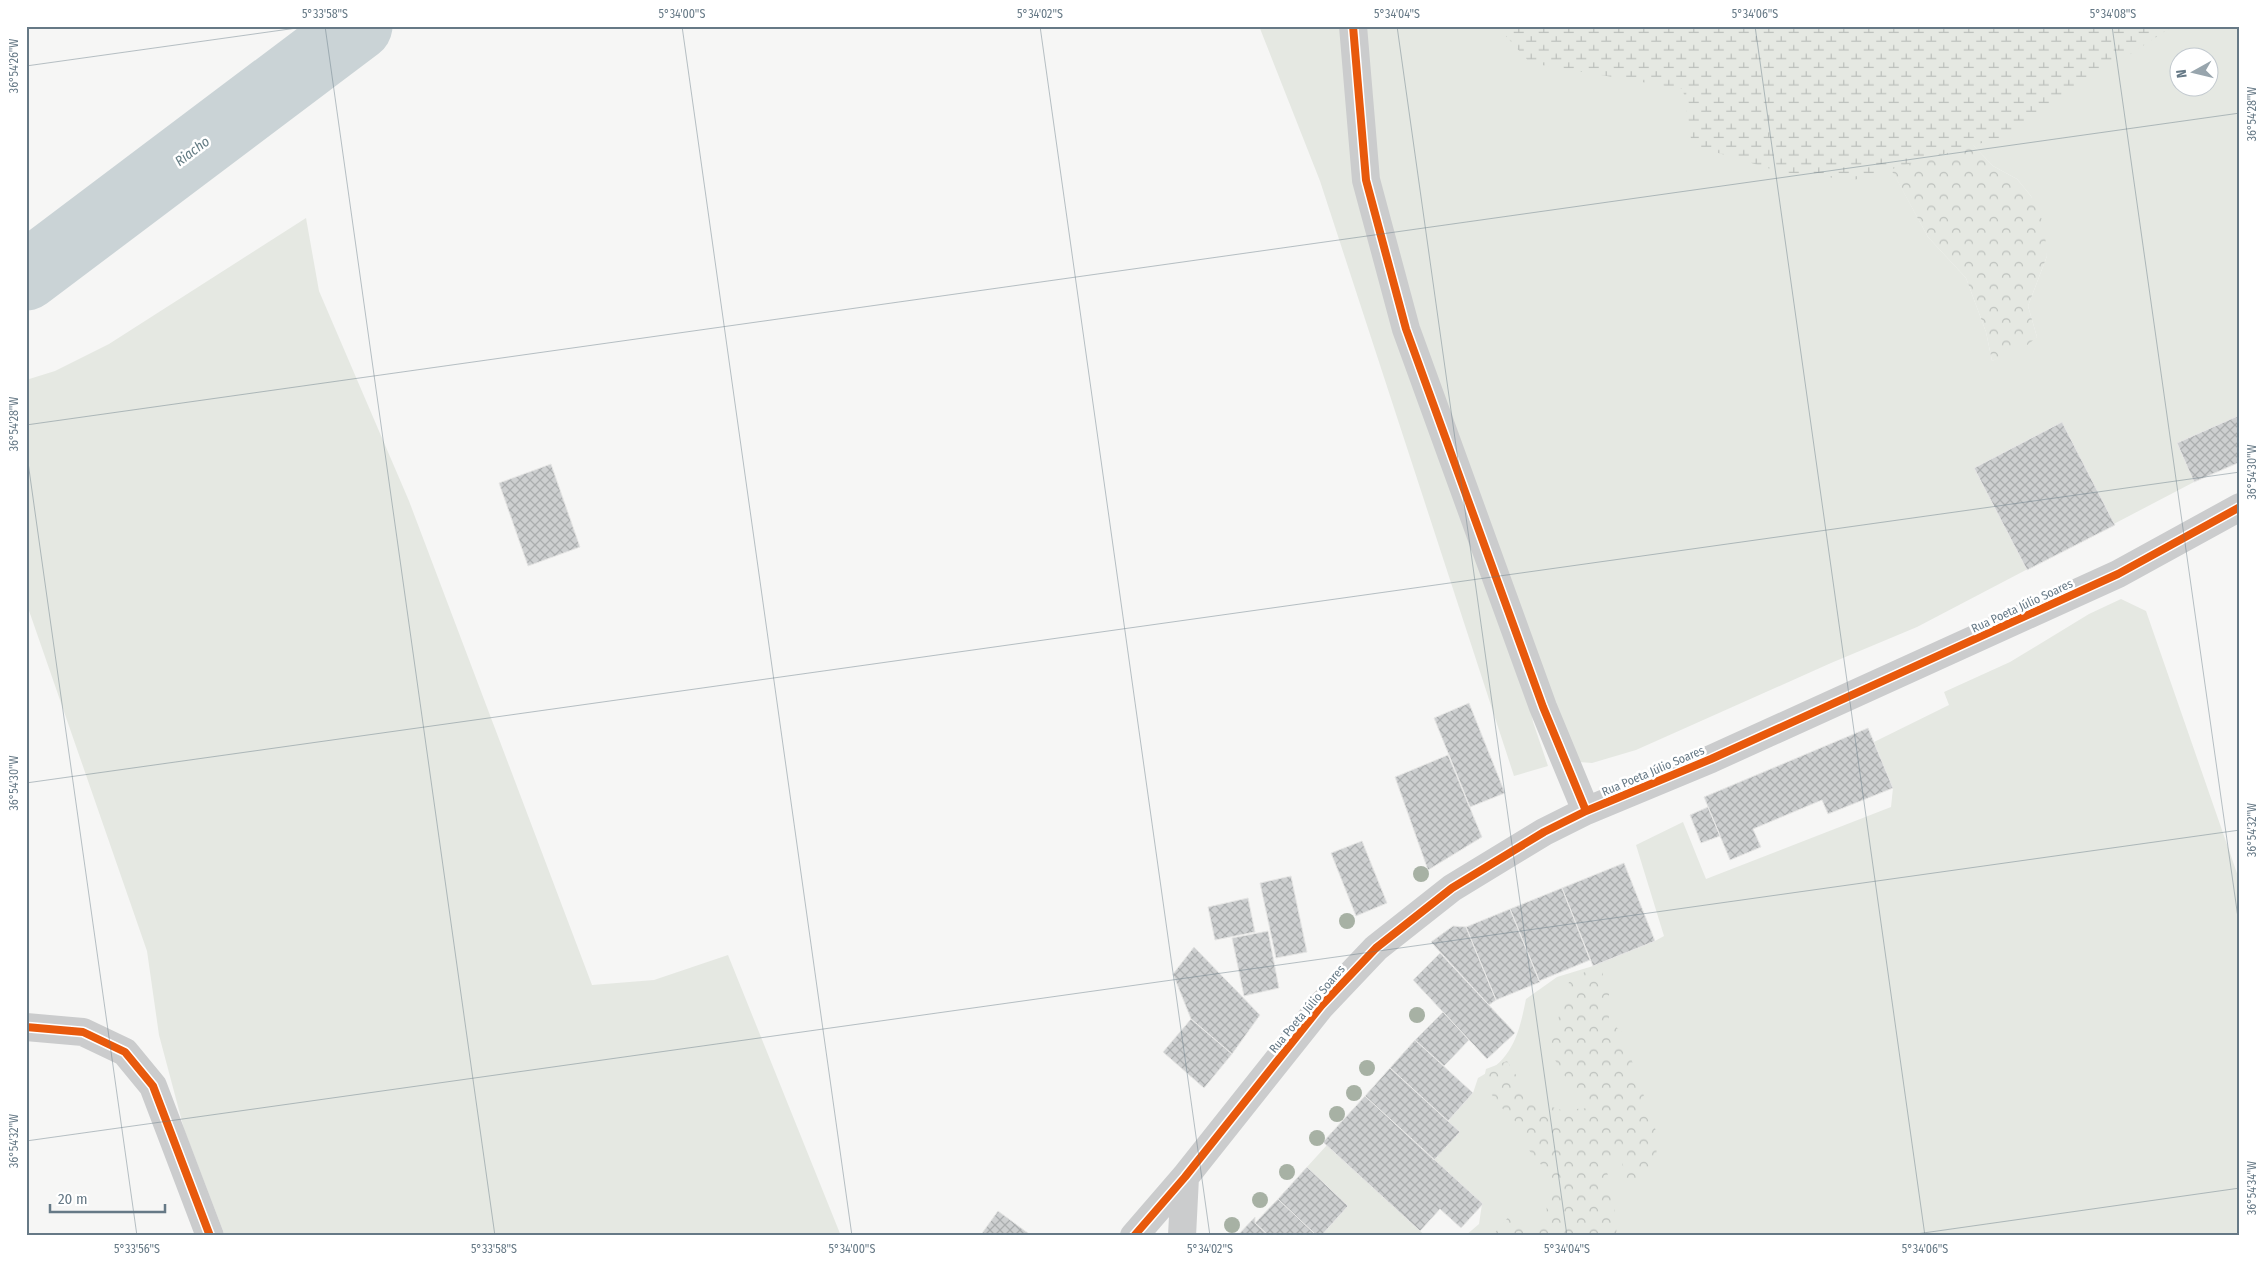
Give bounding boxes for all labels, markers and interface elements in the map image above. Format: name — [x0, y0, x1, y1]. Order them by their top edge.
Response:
text: 5°33'58"S — [302, 7, 348, 21]
text: 5°34'00"S — [659, 7, 705, 21]
text: 5°34'02"S — [1017, 7, 1063, 21]
text: 5°34'04"S — [1374, 7, 1420, 21]
text: 5°34'06"S — [1732, 7, 1778, 21]
text: 5°34'08"S — [2090, 7, 2136, 21]
text: 36°54'26"W — [7, 39, 21, 93]
north arrow — [2168, 48, 2218, 98]
text: N — [2173, 68, 2191, 79]
text: 36°54'28"W — [2245, 87, 2259, 141]
water label: Riacho — [172, 133, 213, 170]
text: 36°54'28"W — [7, 397, 21, 451]
text: 36°54'30"W — [2245, 444, 2259, 500]
street label: Rua Poeta Júlio Soares — [1969, 576, 2075, 636]
street label: Rua Poeta Júlio Soares — [1600, 743, 1706, 799]
text: 36°54'30"W — [7, 755, 21, 811]
text: 36°54'32"W — [2245, 803, 2259, 857]
street label: Rua Poeta Júlio Soares — [1266, 962, 1348, 1056]
text: 36°54'32"W — [7, 1114, 21, 1168]
text: 36°54'34"W — [2245, 1161, 2259, 1215]
scale bar — [50, 1182, 165, 1214]
text: 20 m — [58, 1190, 88, 1208]
text: 5°33'56"S — [114, 1242, 160, 1256]
text: 5°33'58"S — [471, 1242, 517, 1256]
text: 5°34'00"S — [829, 1242, 875, 1256]
text: 5°34'02"S — [1187, 1242, 1233, 1256]
text: 5°34'04"S — [1544, 1242, 1590, 1256]
text: 5°34'06"S — [1902, 1242, 1948, 1256]

